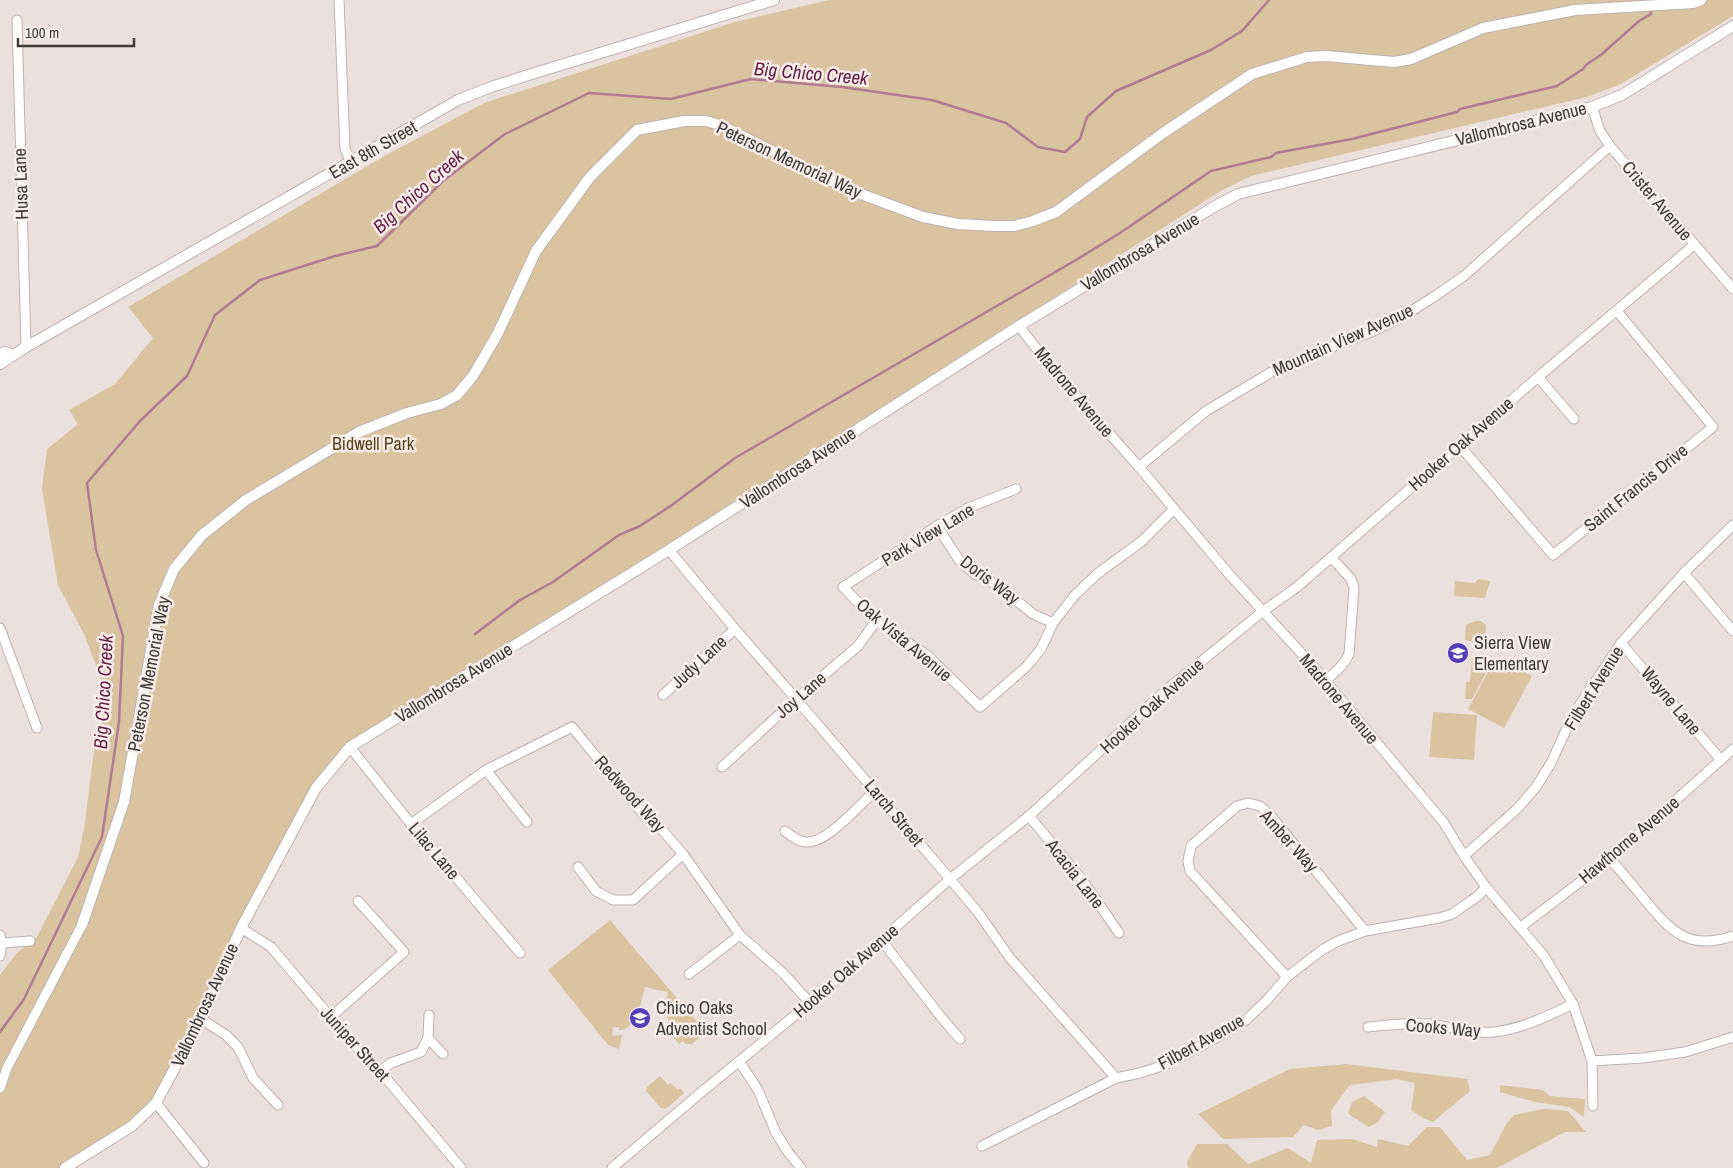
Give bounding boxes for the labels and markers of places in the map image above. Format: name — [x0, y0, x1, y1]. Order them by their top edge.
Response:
place label: Sierra View Elementary — [1474, 630, 1551, 676]
school or university icon: Sierra View Elementary — [1446, 641, 1470, 665]
place label: Chico Oaks Adventist School — [655, 995, 767, 1041]
school or university icon: Chico Oaks Adventist School — [628, 1006, 652, 1030]

